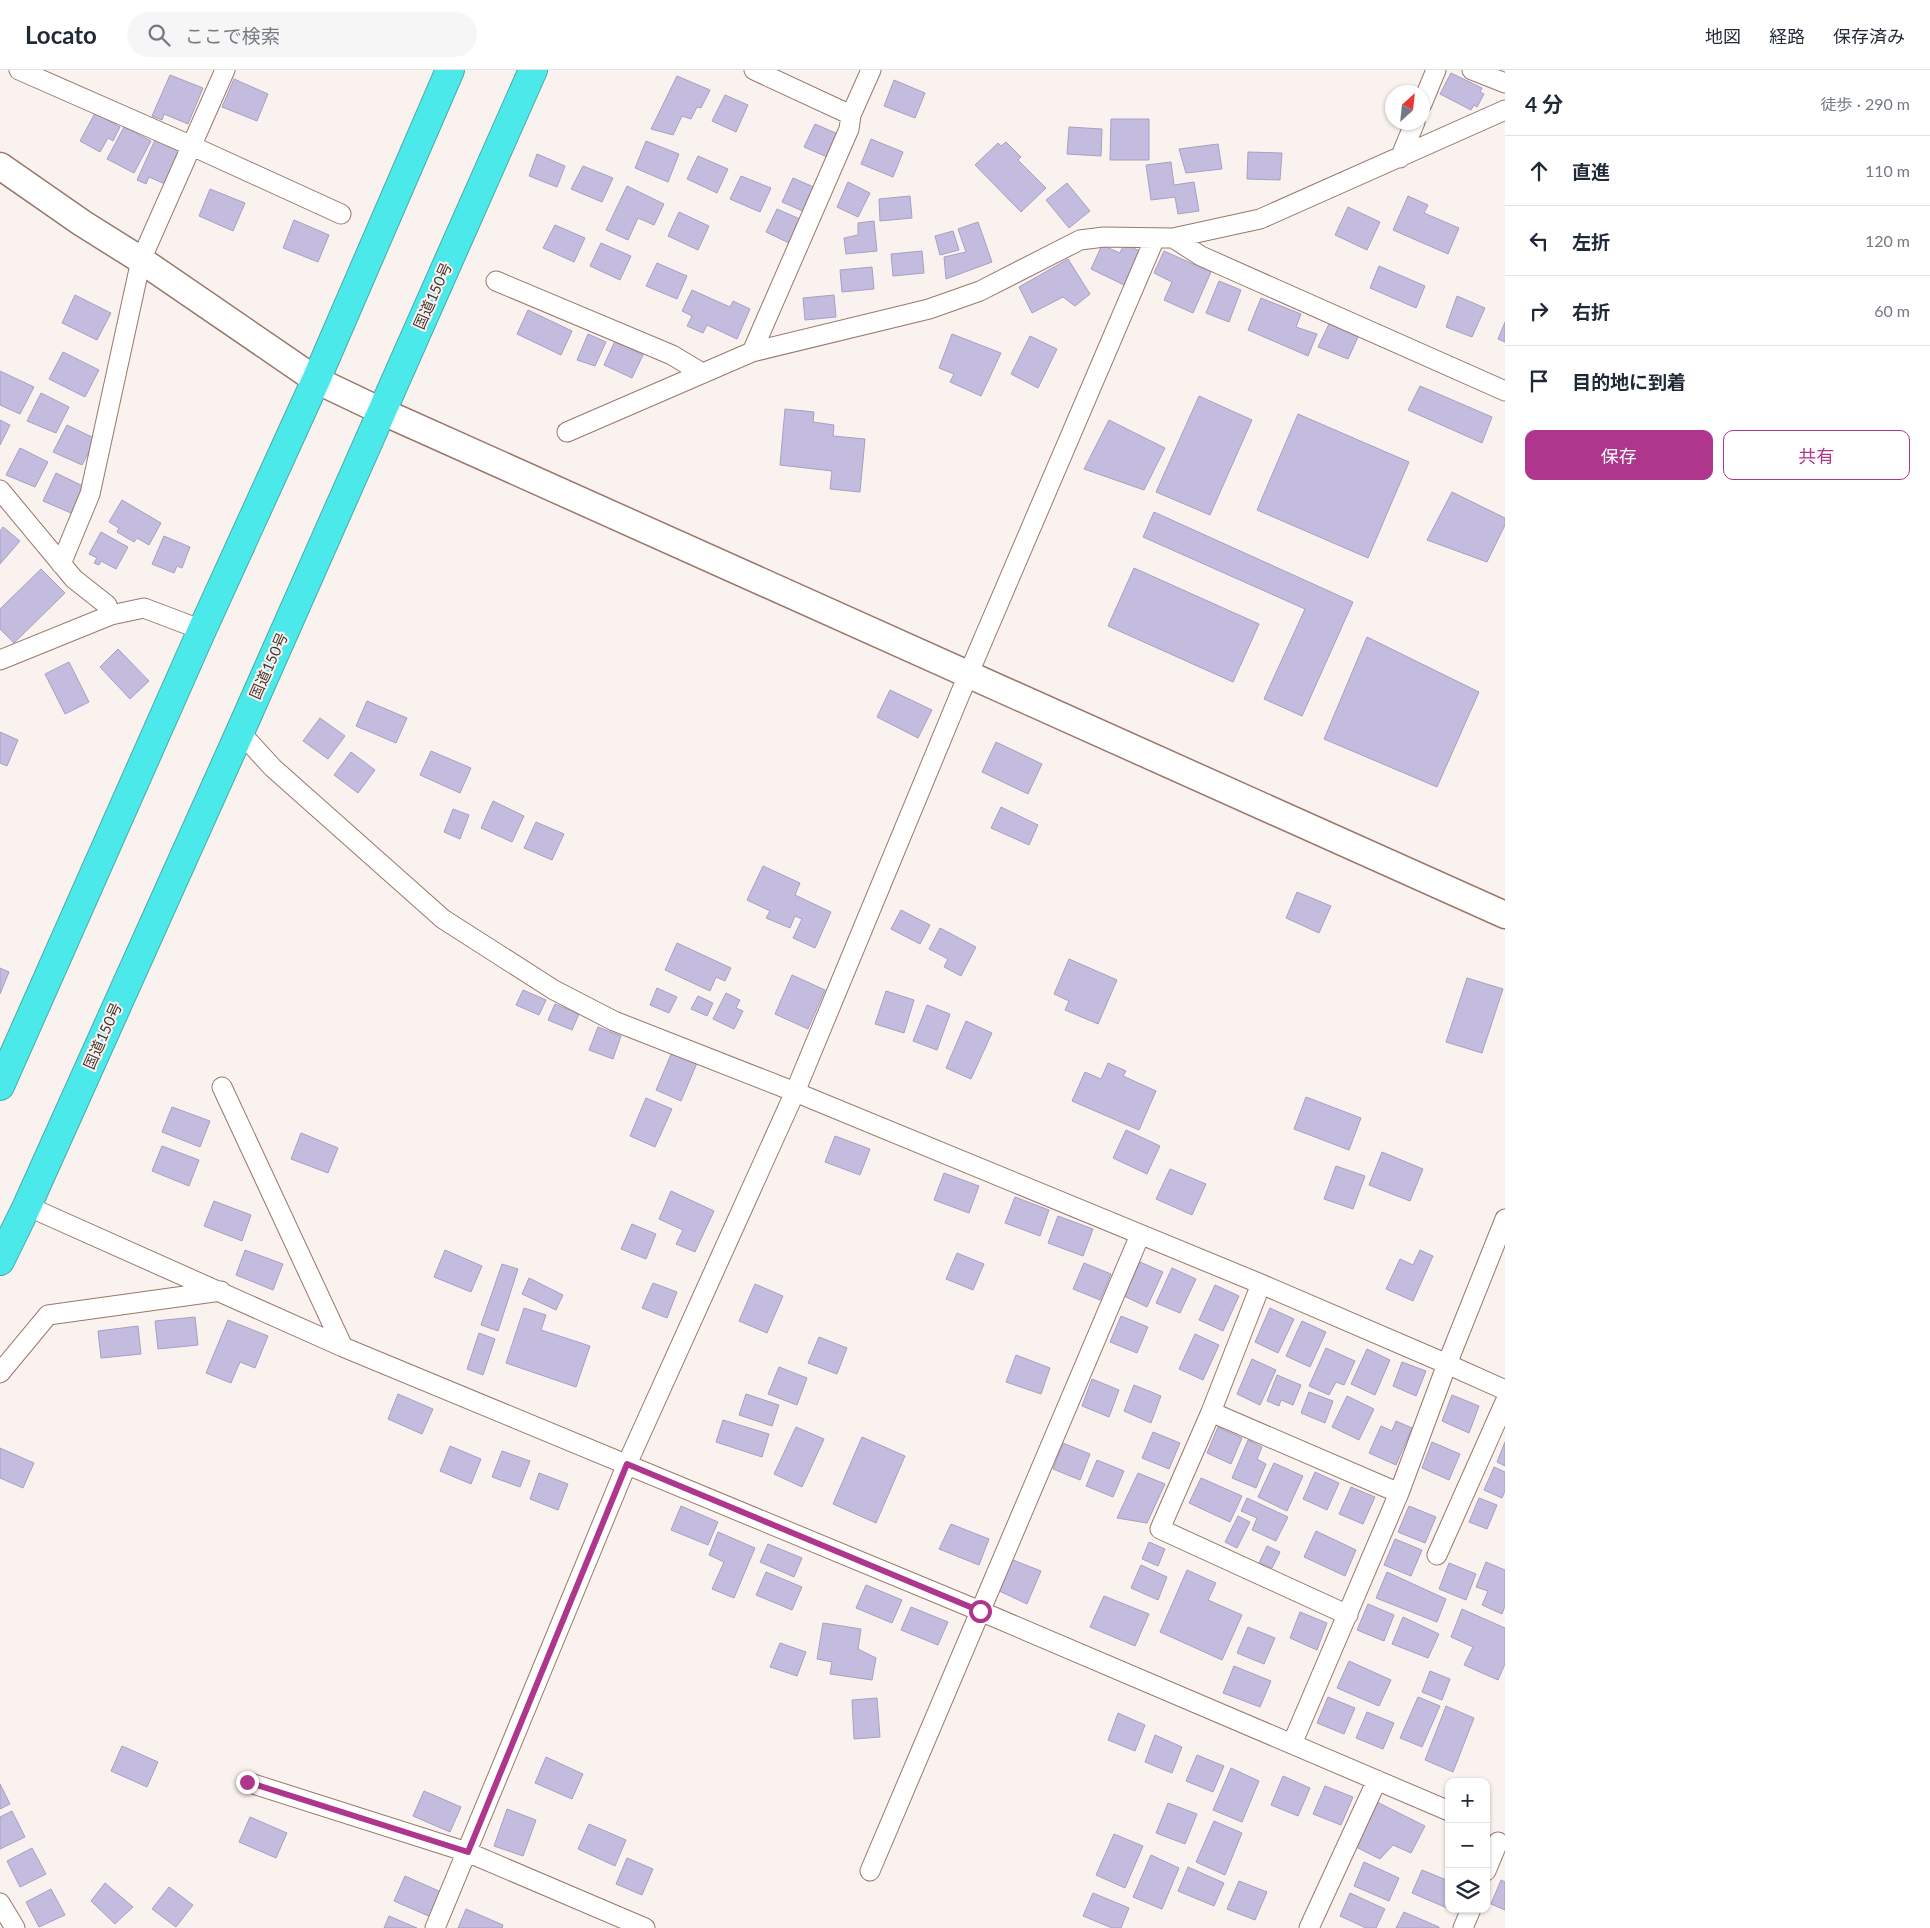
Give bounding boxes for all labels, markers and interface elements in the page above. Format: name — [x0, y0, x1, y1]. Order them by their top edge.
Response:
search box — [127, 12, 477, 57]
text: Locato — [25, 20, 97, 49]
icon: search — [145, 21, 173, 49]
text: ここで検索 — [185, 24, 280, 47]
text: 地図 — [1705, 25, 1741, 47]
text: 経路 — [1769, 25, 1805, 47]
text: 保存済み — [1833, 25, 1905, 47]
north arrow — [1385, 85, 1430, 130]
text: 4 分 — [1525, 91, 1563, 116]
text: 徒歩 · 290 m — [1821, 94, 1910, 113]
icon: ahead — [1525, 157, 1553, 185]
text: 直進 — [1572, 160, 1610, 183]
text: 110 m — [1865, 161, 1910, 180]
icon: left — [1525, 227, 1553, 255]
text: 左折 — [1572, 230, 1610, 253]
text: 120 m — [1865, 231, 1910, 250]
street label: 国道150号 — [409, 259, 455, 332]
icon: right — [1525, 297, 1553, 325]
text: 右折 — [1572, 300, 1610, 323]
text: 60 m — [1874, 301, 1910, 320]
icon: arrive — [1525, 367, 1553, 395]
text: 目的地に到着 — [1572, 370, 1686, 393]
button: 保存 — [1525, 430, 1713, 480]
button: 共有 — [1723, 430, 1910, 480]
street label: 国道150号 — [245, 629, 291, 702]
street label: 国道150号 — [79, 999, 125, 1072]
route start — [969, 1600, 992, 1623]
route end — [236, 1771, 259, 1794]
map controls — [1445, 1778, 1490, 1913]
button: + — [1445, 1778, 1490, 1823]
button: − — [1445, 1823, 1490, 1868]
button: layers — [1445, 1868, 1490, 1913]

